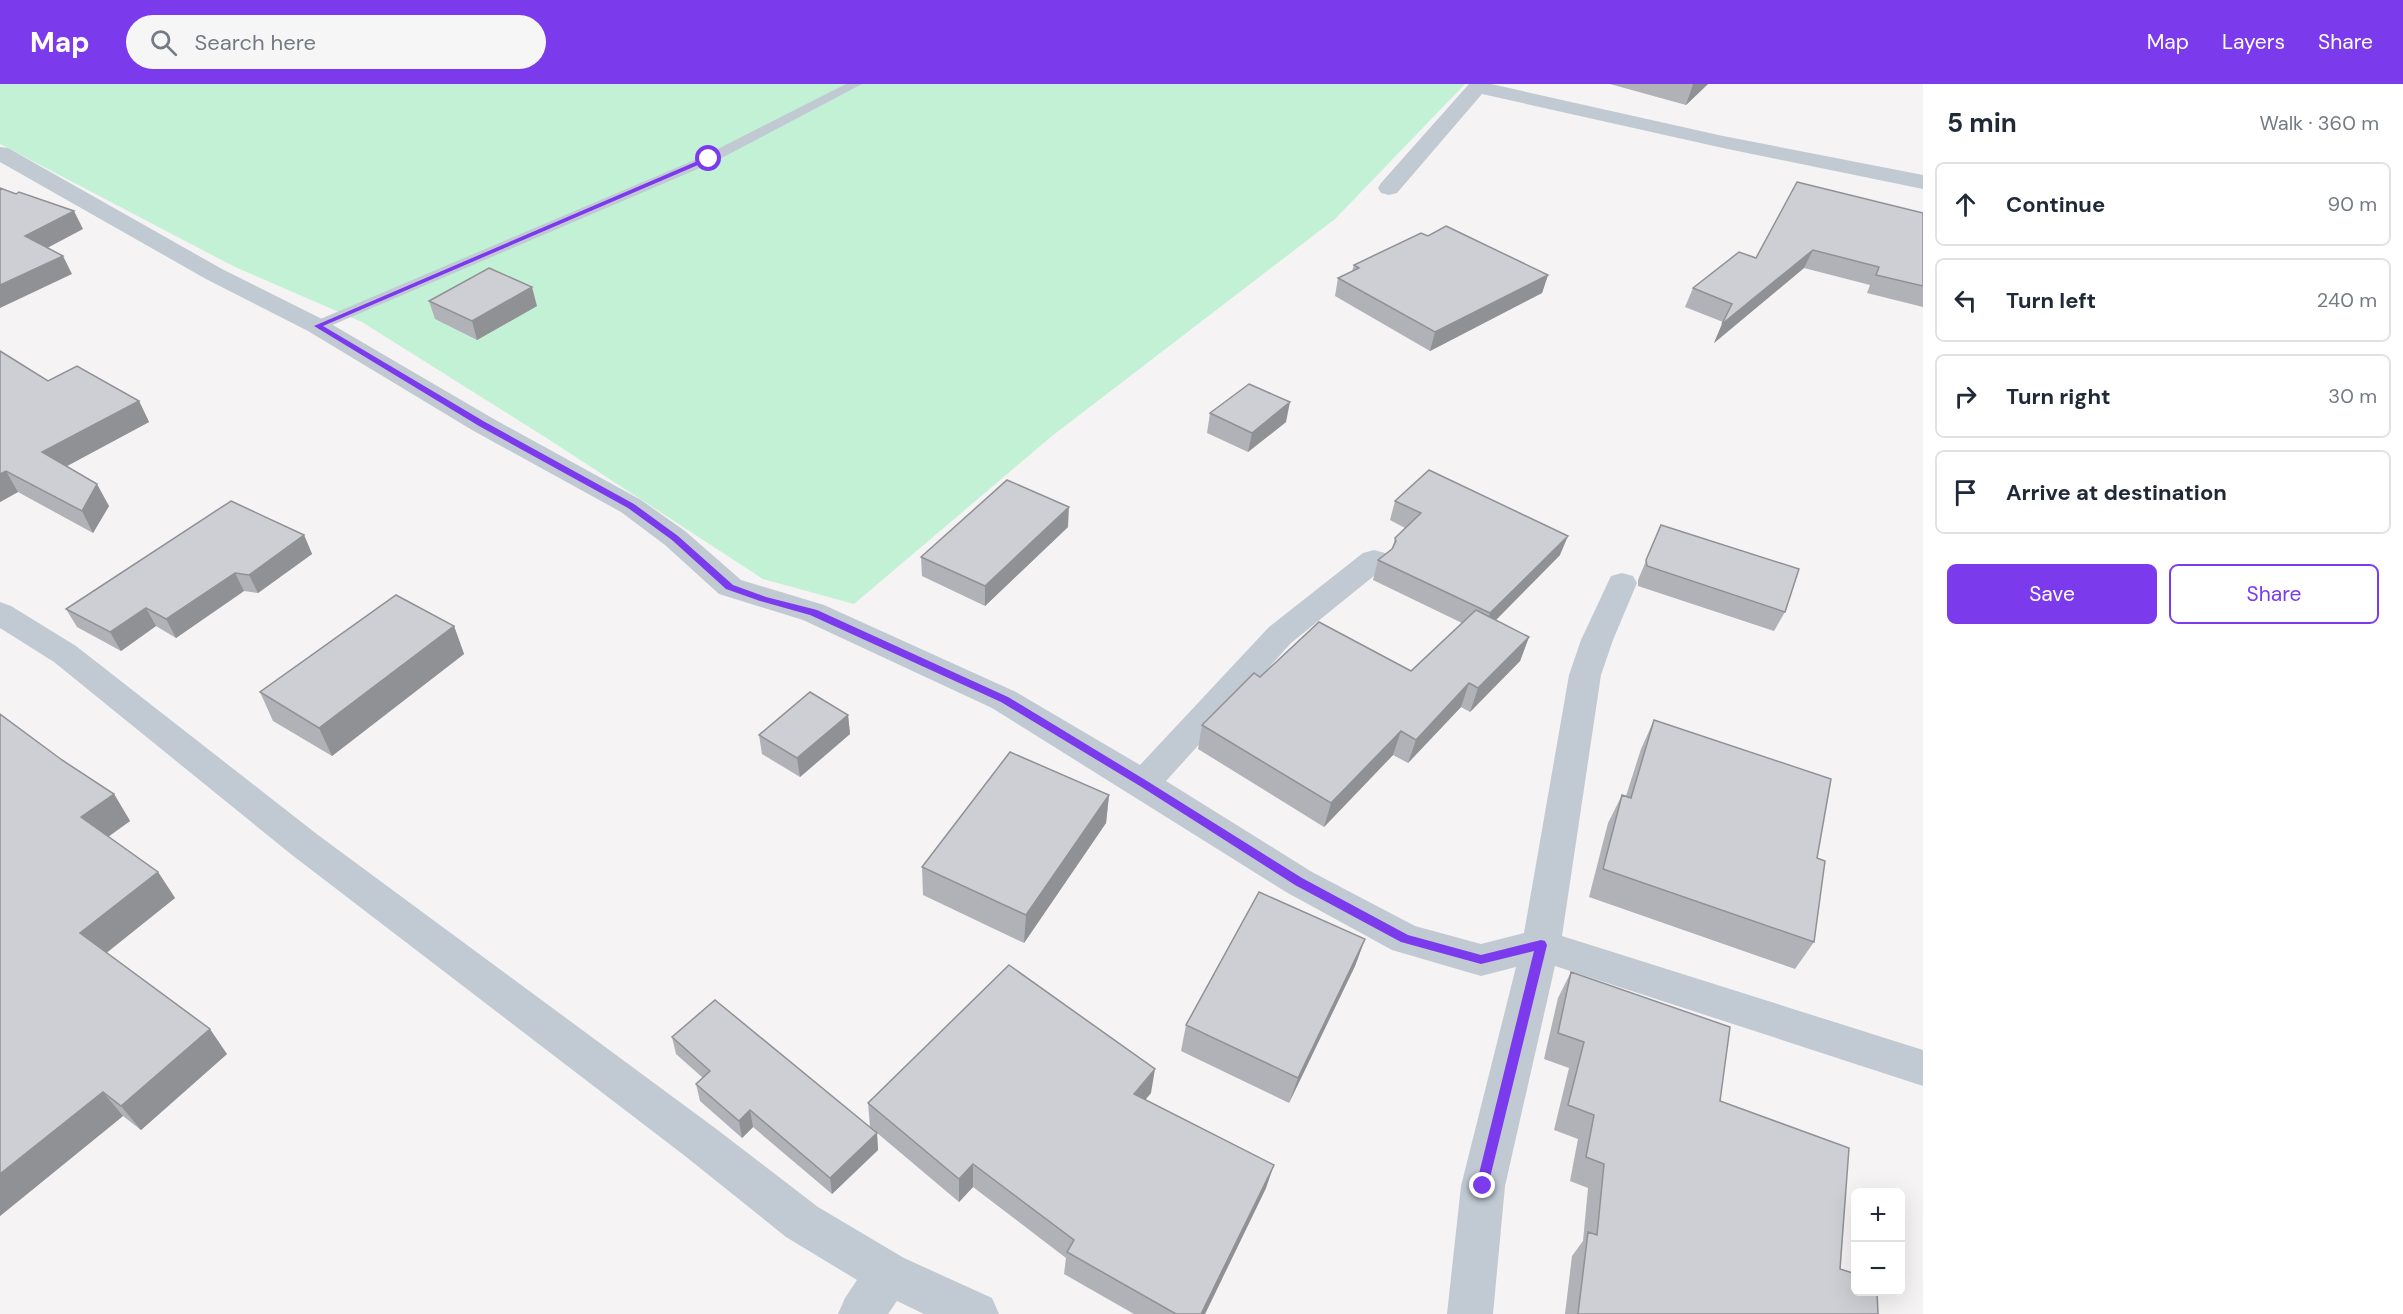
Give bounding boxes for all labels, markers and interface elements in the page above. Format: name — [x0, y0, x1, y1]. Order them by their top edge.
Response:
search box — [126, 15, 546, 69]
text: Map — [30, 24, 90, 61]
icon: search — [147, 26, 180, 59]
text: Search here — [195, 28, 316, 57]
text: Map — [2147, 28, 2189, 56]
text: Layers — [2222, 28, 2285, 56]
text: Share — [2318, 28, 2373, 56]
text: 5 min — [1947, 106, 2017, 140]
text: Walk · 360 m — [2259, 110, 2379, 136]
route start — [695, 145, 721, 171]
icon: ahead — [1949, 188, 1982, 221]
text: Continue — [2006, 190, 2105, 219]
text: 90 m — [2328, 191, 2377, 217]
icon: left — [1949, 284, 1982, 317]
text: Turn left — [2006, 286, 2096, 315]
text: 240 m — [2317, 287, 2377, 313]
icon: right — [1949, 380, 1982, 413]
text: Turn right — [2006, 382, 2111, 411]
text: 30 m — [2328, 383, 2377, 409]
icon: arrive — [1949, 476, 1982, 509]
text: Arrive at destination — [2006, 478, 2227, 507]
button: Save — [1947, 564, 2157, 624]
button: Share — [2169, 564, 2379, 624]
route end — [1469, 1172, 1495, 1198]
map controls — [1851, 1188, 1905, 1296]
button: + — [1851, 1188, 1905, 1242]
button: − — [1851, 1242, 1905, 1296]

